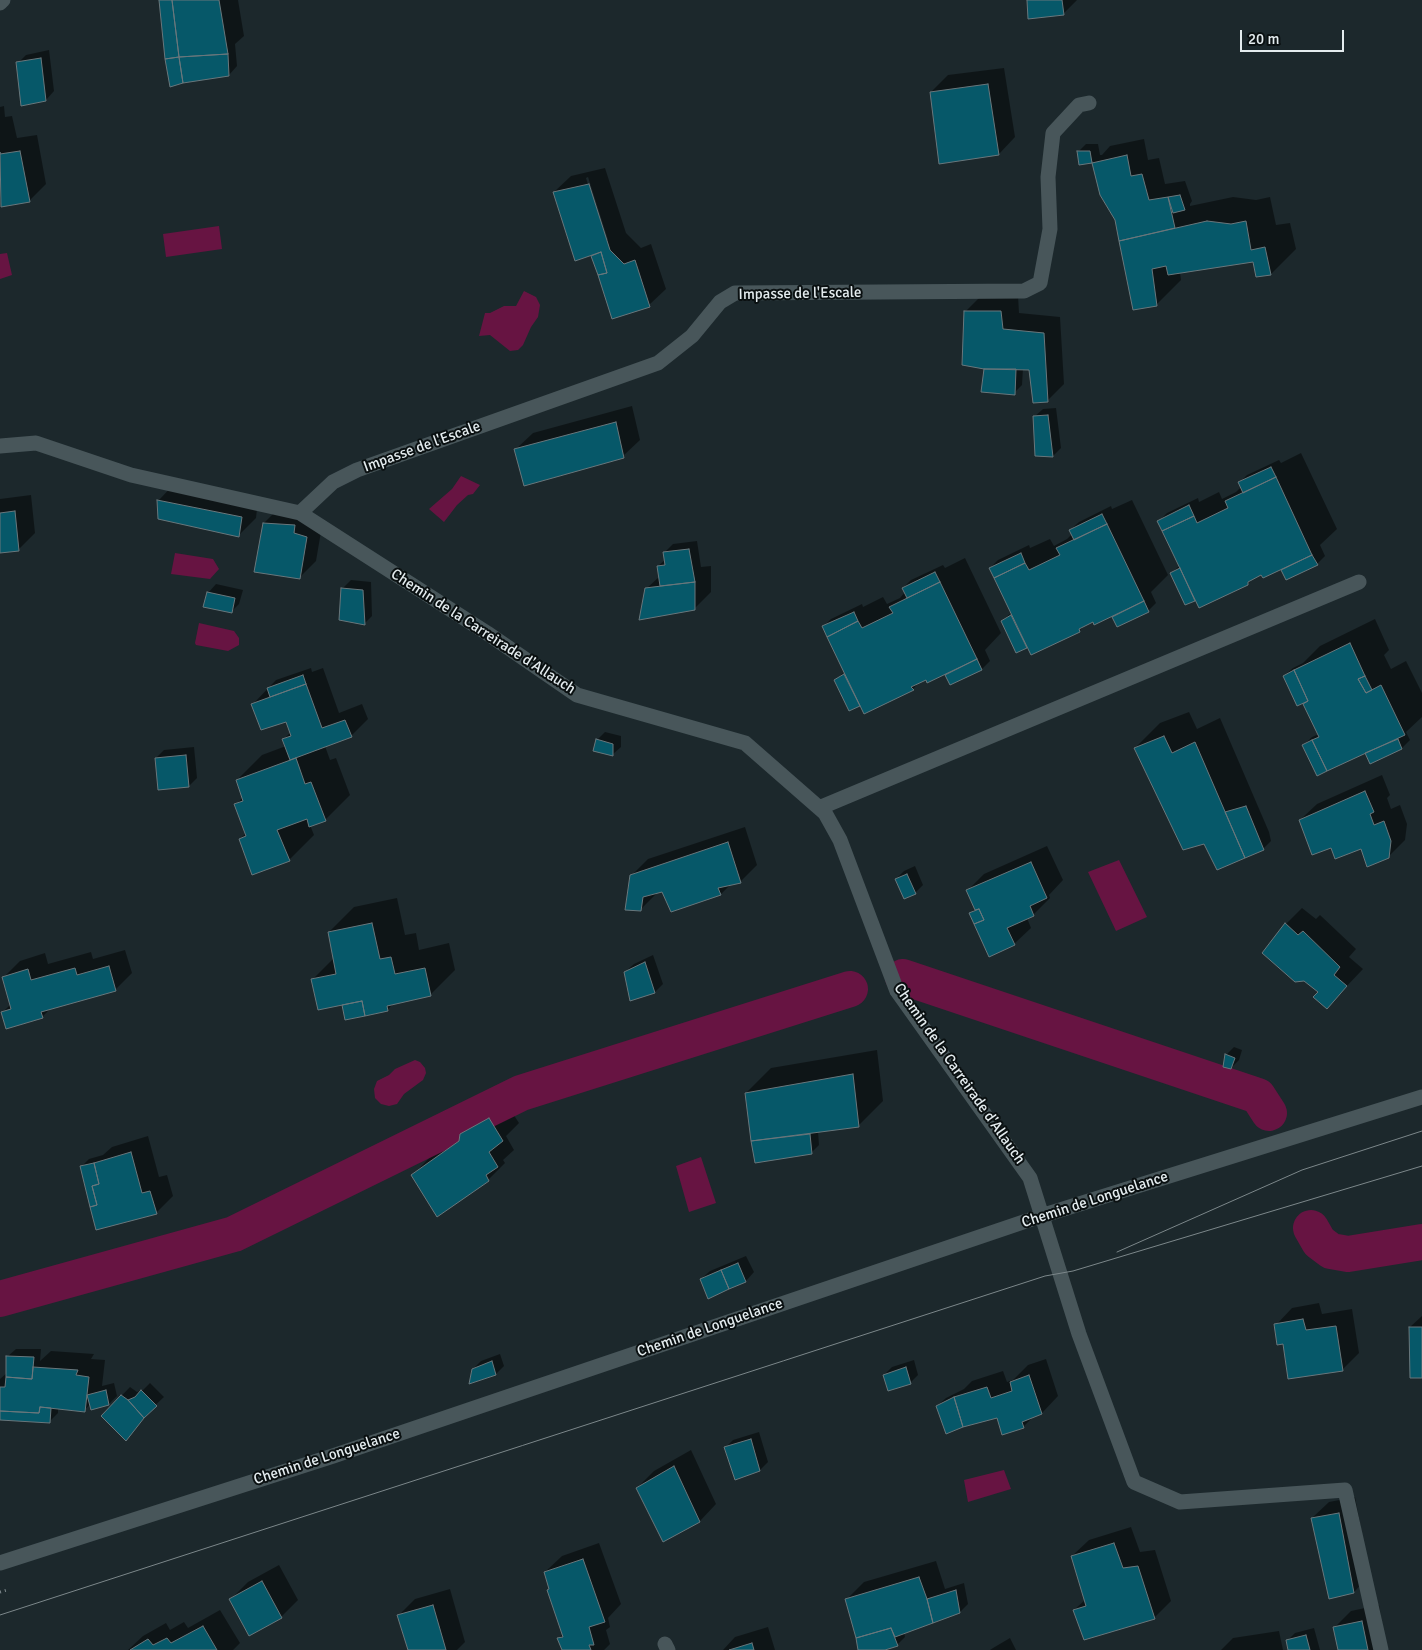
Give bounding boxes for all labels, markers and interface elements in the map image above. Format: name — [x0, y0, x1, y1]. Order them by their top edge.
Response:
scale bar — [1242, 20, 1346, 52]
text: 20 m — [1248, 30, 1279, 48]
street label: Impasse de l'Escale — [738, 284, 862, 304]
street label: Impasse de l'Escale — [361, 417, 483, 477]
street label: Chemin de la Carreirade d'Allauch — [387, 565, 579, 699]
street label: Chemin de la Carreirade d'Allauch — [889, 980, 1029, 1168]
street label: Chemin de Longuelance — [1020, 1168, 1170, 1232]
street label: Chemin de Longuelance — [635, 1295, 785, 1361]
street label: Chemin de Longuelance — [252, 1425, 402, 1489]

